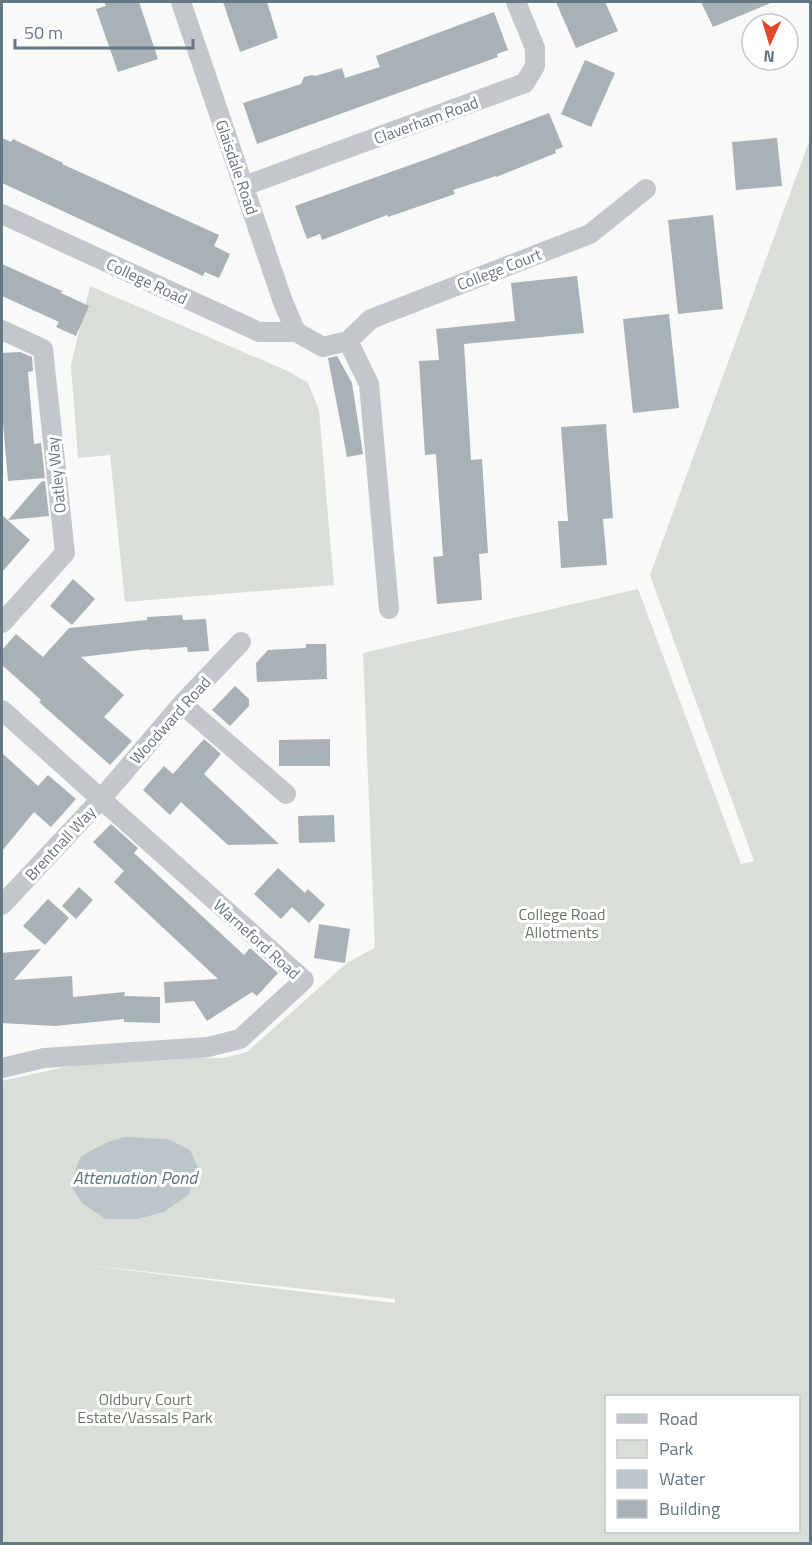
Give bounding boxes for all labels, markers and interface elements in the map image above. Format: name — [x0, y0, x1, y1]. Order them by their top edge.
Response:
scale bar — [15, 12, 194, 50]
north arrow — [740, 12, 800, 72]
text: 50 m — [24, 19, 63, 46]
text: N — [763, 45, 775, 69]
street label: Claverham Road — [370, 90, 482, 150]
street label: Glaisdale Road — [210, 116, 264, 218]
street label: College Court — [453, 242, 545, 296]
street label: College Road — [103, 252, 191, 310]
street label: Oatley Way — [40, 435, 72, 514]
street label: Woodward Road — [124, 671, 216, 769]
street label: Brentnall Way — [19, 800, 101, 886]
street label: Warneford Road — [208, 893, 306, 985]
park label: College Road Allotments — [519, 902, 605, 944]
water label: Attenuation Pond — [73, 1164, 199, 1191]
park label: Oldbury Court Estate/Vassals Park — [77, 1387, 213, 1429]
legend — [605, 1395, 800, 1533]
text: Road — [659, 1405, 698, 1432]
text: Park — [659, 1435, 694, 1462]
text: Water — [659, 1465, 705, 1492]
text: Building — [659, 1495, 720, 1522]

